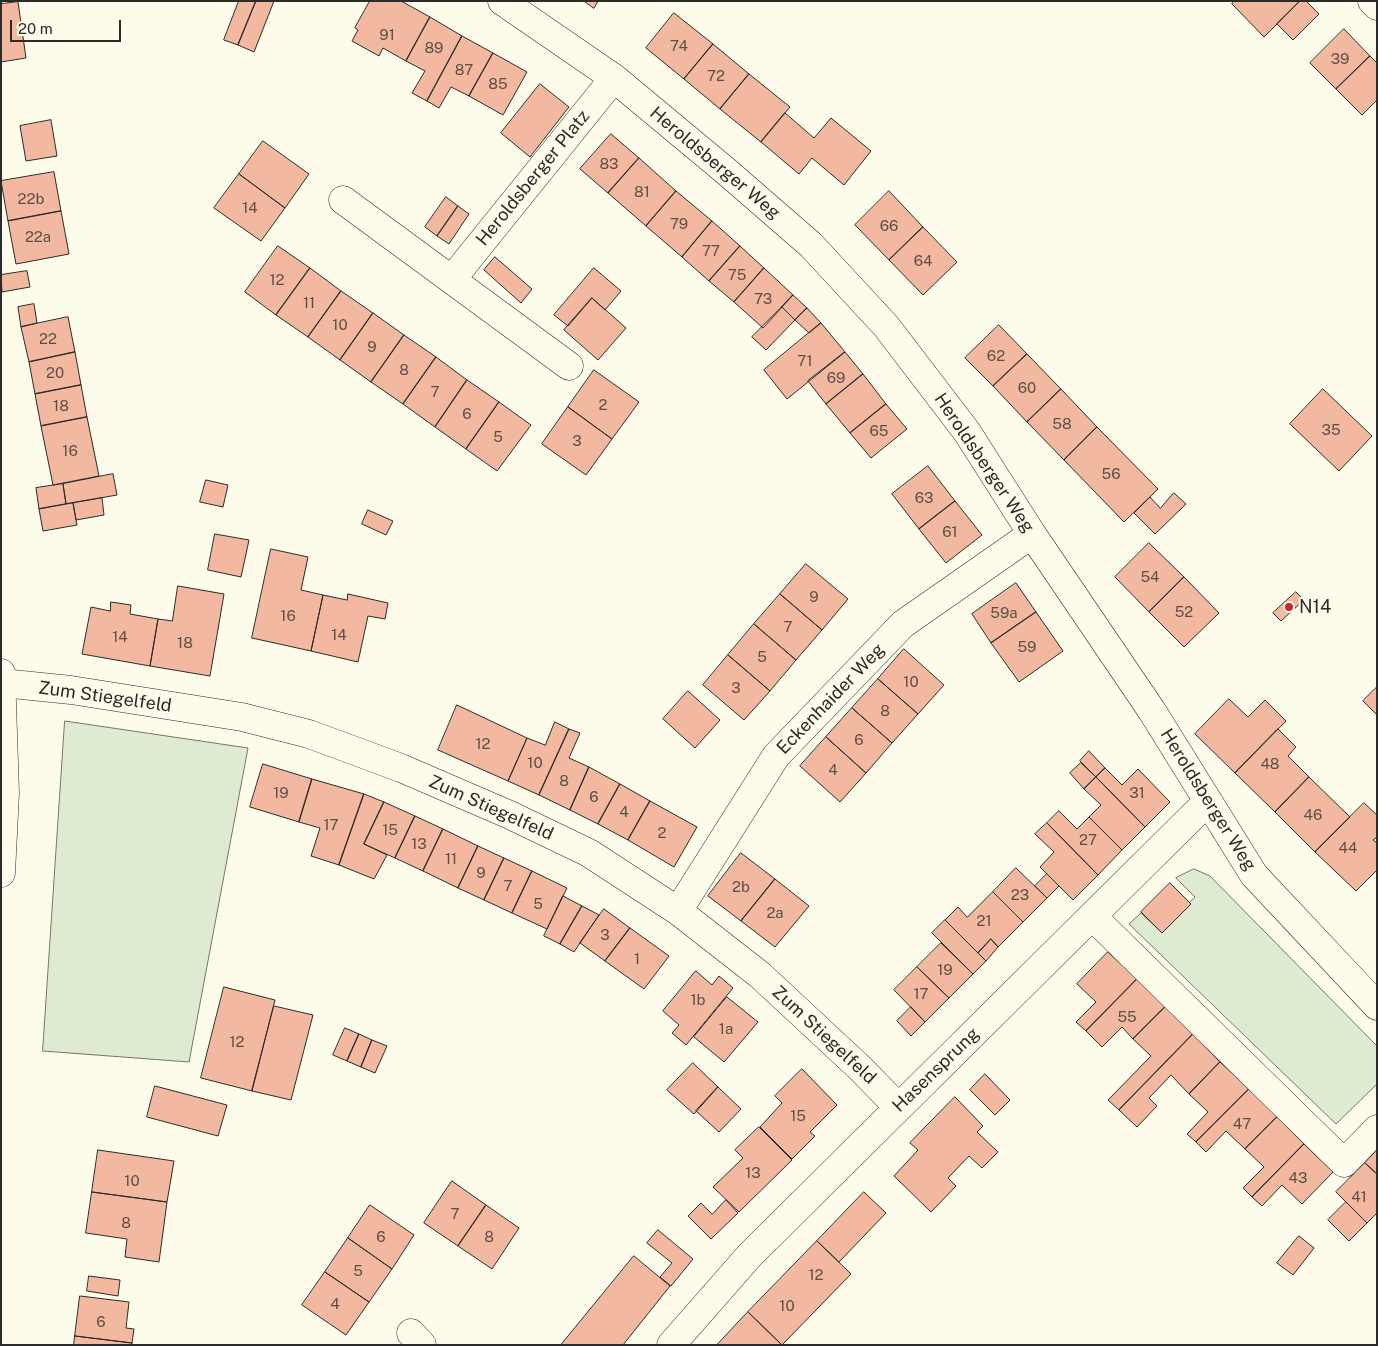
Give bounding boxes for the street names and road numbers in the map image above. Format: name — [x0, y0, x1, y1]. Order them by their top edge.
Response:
street label: Heroldsberger Weg — [645, 102, 785, 224]
street label: Heroldsberger Platz — [472, 106, 594, 250]
street label: Heroldsberger Weg — [929, 389, 1039, 537]
street label: Eckenhaider Weg — [773, 639, 889, 759]
street label: Zum Stiegelfeld — [37, 677, 173, 717]
street label: Heroldsberger Weg — [1155, 725, 1261, 875]
street label: Zum Stiegelfeld — [425, 771, 557, 845]
street label: Zum Stiegelfeld — [768, 981, 880, 1089]
street label: Hasensprung — [888, 1023, 984, 1117]

